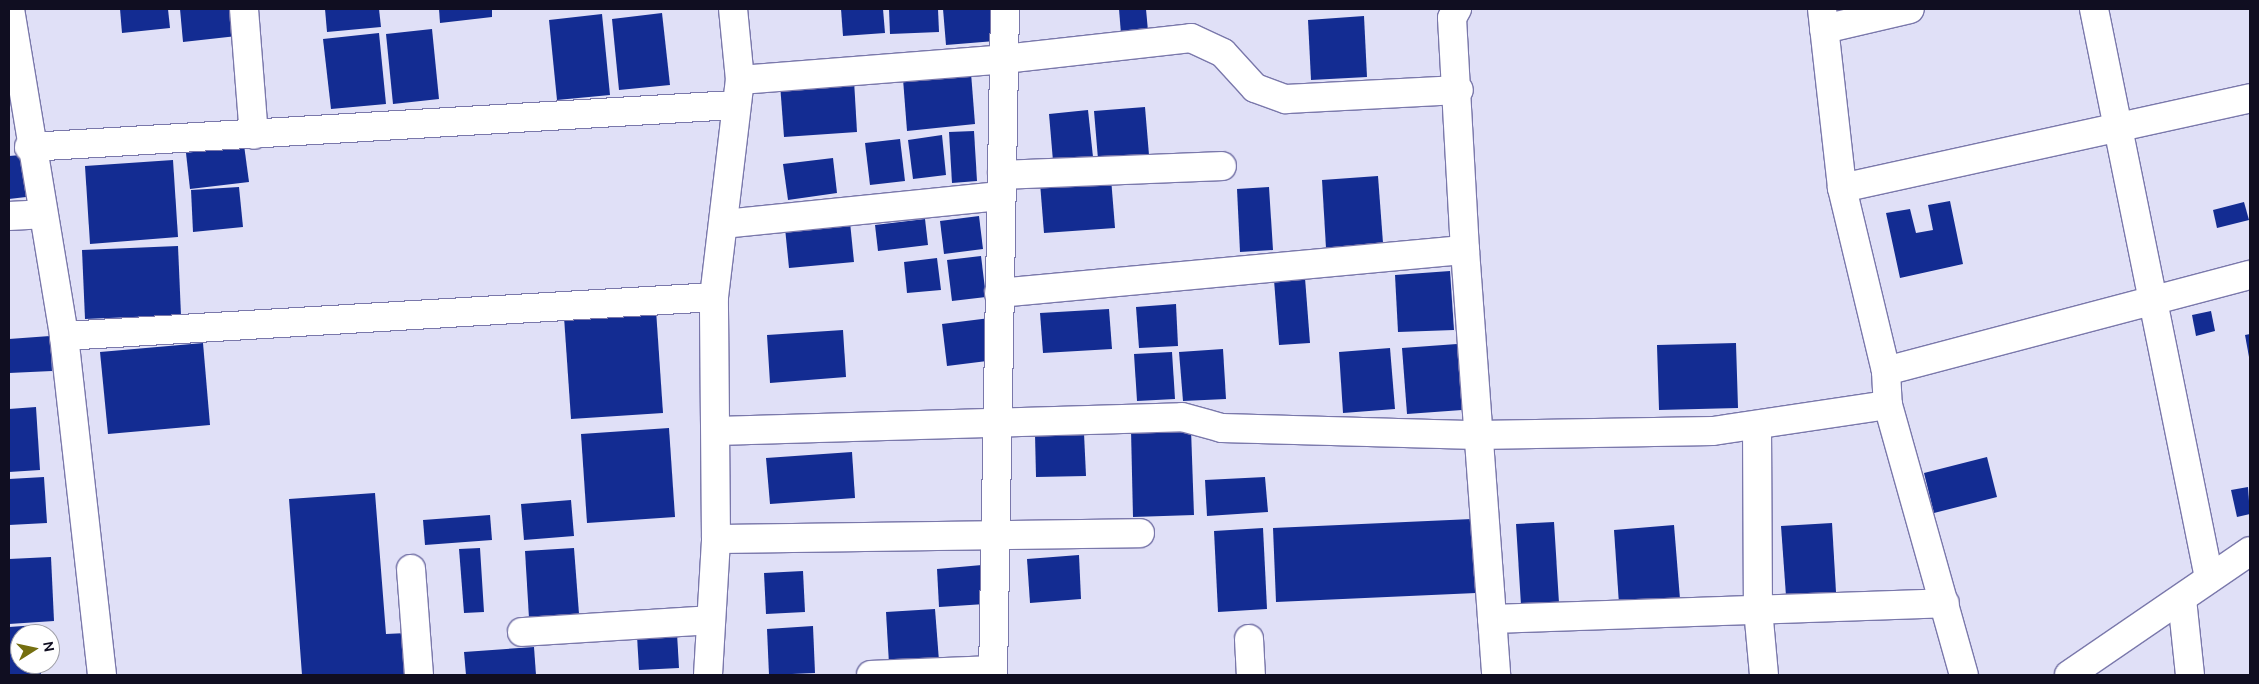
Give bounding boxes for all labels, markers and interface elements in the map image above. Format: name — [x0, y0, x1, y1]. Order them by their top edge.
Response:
north arrow — [10, 624, 60, 674]
text: N — [40, 640, 58, 653]

